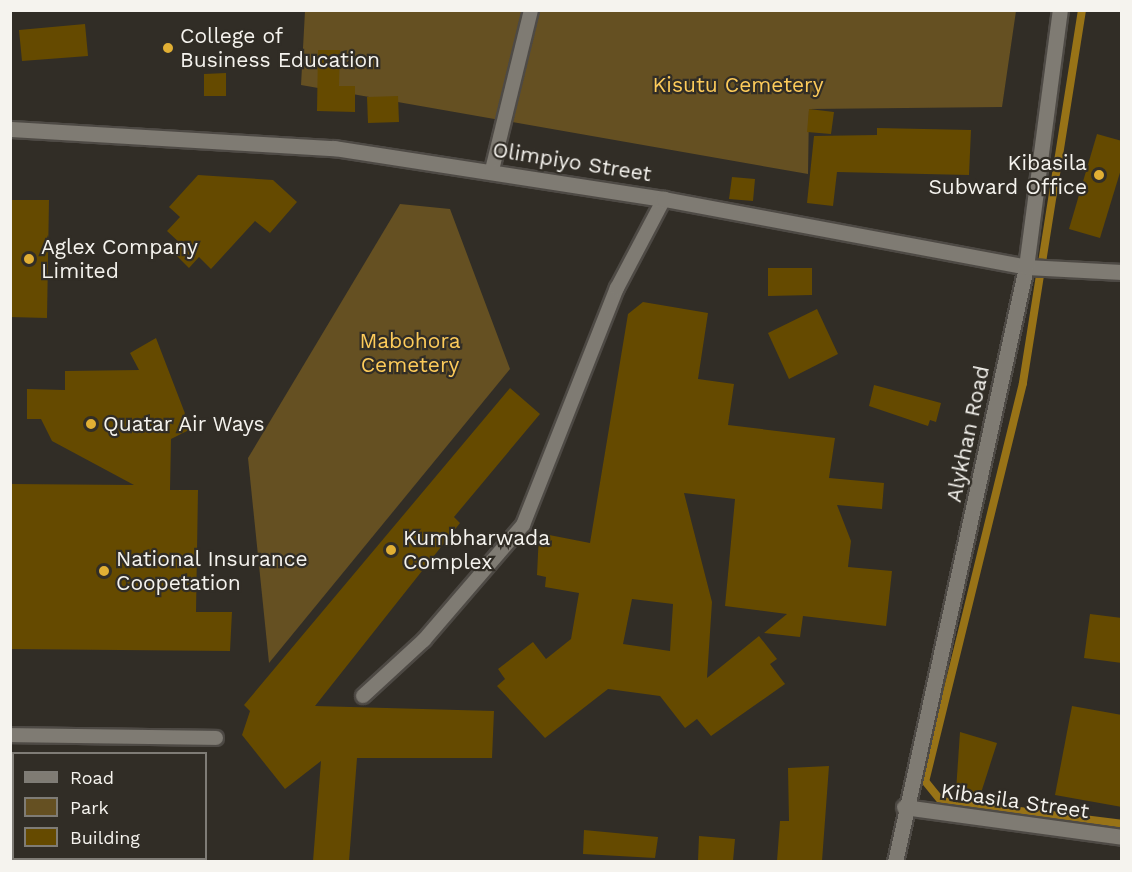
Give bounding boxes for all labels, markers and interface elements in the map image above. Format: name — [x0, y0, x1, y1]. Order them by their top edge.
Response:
place label: College of Business Education — [180, 23, 380, 73]
marker: College of Business Education — [161, 41, 175, 55]
park label: Kisutu Cemetery — [653, 72, 823, 98]
street label: Olimpiyo Street — [491, 137, 653, 187]
place label: Kibasila Subward Office — [928, 150, 1087, 200]
marker: Kibasila Subward Office — [1092, 168, 1106, 182]
place label: Aglex Company Limited — [41, 234, 198, 284]
marker: Aglex Company Limited — [22, 252, 36, 266]
park label: Mabohora Cemetery — [359, 328, 461, 378]
street label: Alykhan Road — [941, 363, 995, 505]
place label: Quatar Air Ways — [103, 411, 267, 437]
marker: Quatar Air Ways — [84, 417, 98, 431]
place label: Kumbharwada Complex — [403, 525, 550, 575]
marker: Kumbharwada Complex — [384, 543, 398, 557]
place label: National Insurance Coopetation — [116, 546, 308, 596]
marker: National Insurance Coopetation — [97, 564, 111, 578]
legend — [12, 752, 207, 860]
text: Road — [70, 767, 114, 788]
street label: Kibasila Street — [939, 778, 1091, 824]
text: Park — [70, 797, 109, 818]
text: Building — [70, 827, 140, 848]

